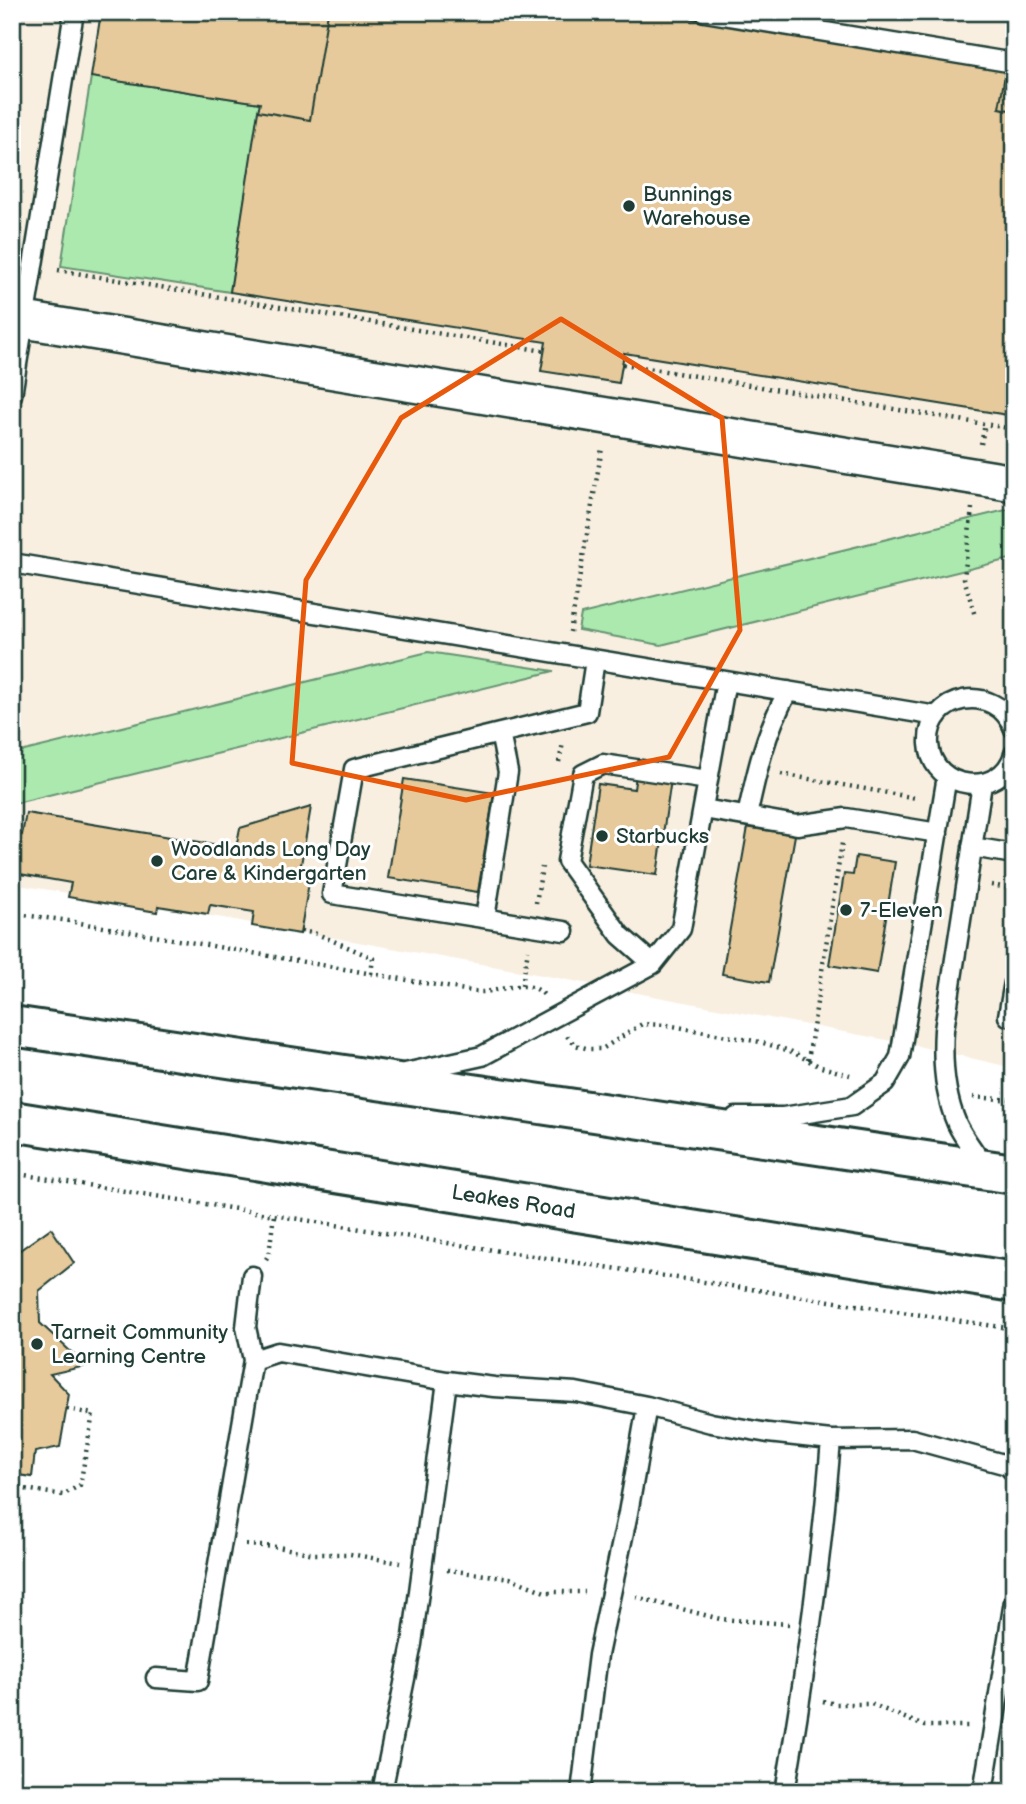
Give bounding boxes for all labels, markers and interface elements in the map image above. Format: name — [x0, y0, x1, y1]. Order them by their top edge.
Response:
place label: Bunnings Warehouse — [643, 182, 750, 231]
marker: Bunnings Warehouse — [621, 198, 637, 214]
place label: Starbucks — [616, 824, 709, 849]
marker: Starbucks — [594, 828, 610, 844]
place label: Woodlands Long Day Care & Kindergarten — [171, 837, 371, 886]
marker: Woodlands Long Day Care & Kindergarten — [149, 853, 165, 869]
place label: 7-Eleven — [860, 898, 943, 923]
marker: 7-Eleven — [838, 902, 854, 918]
street label: Leakes Road — [450, 1179, 577, 1224]
place label: Tarneit Community Learning Centre — [51, 1320, 229, 1369]
marker: Tarneit Community Learning Centre — [29, 1336, 45, 1352]

